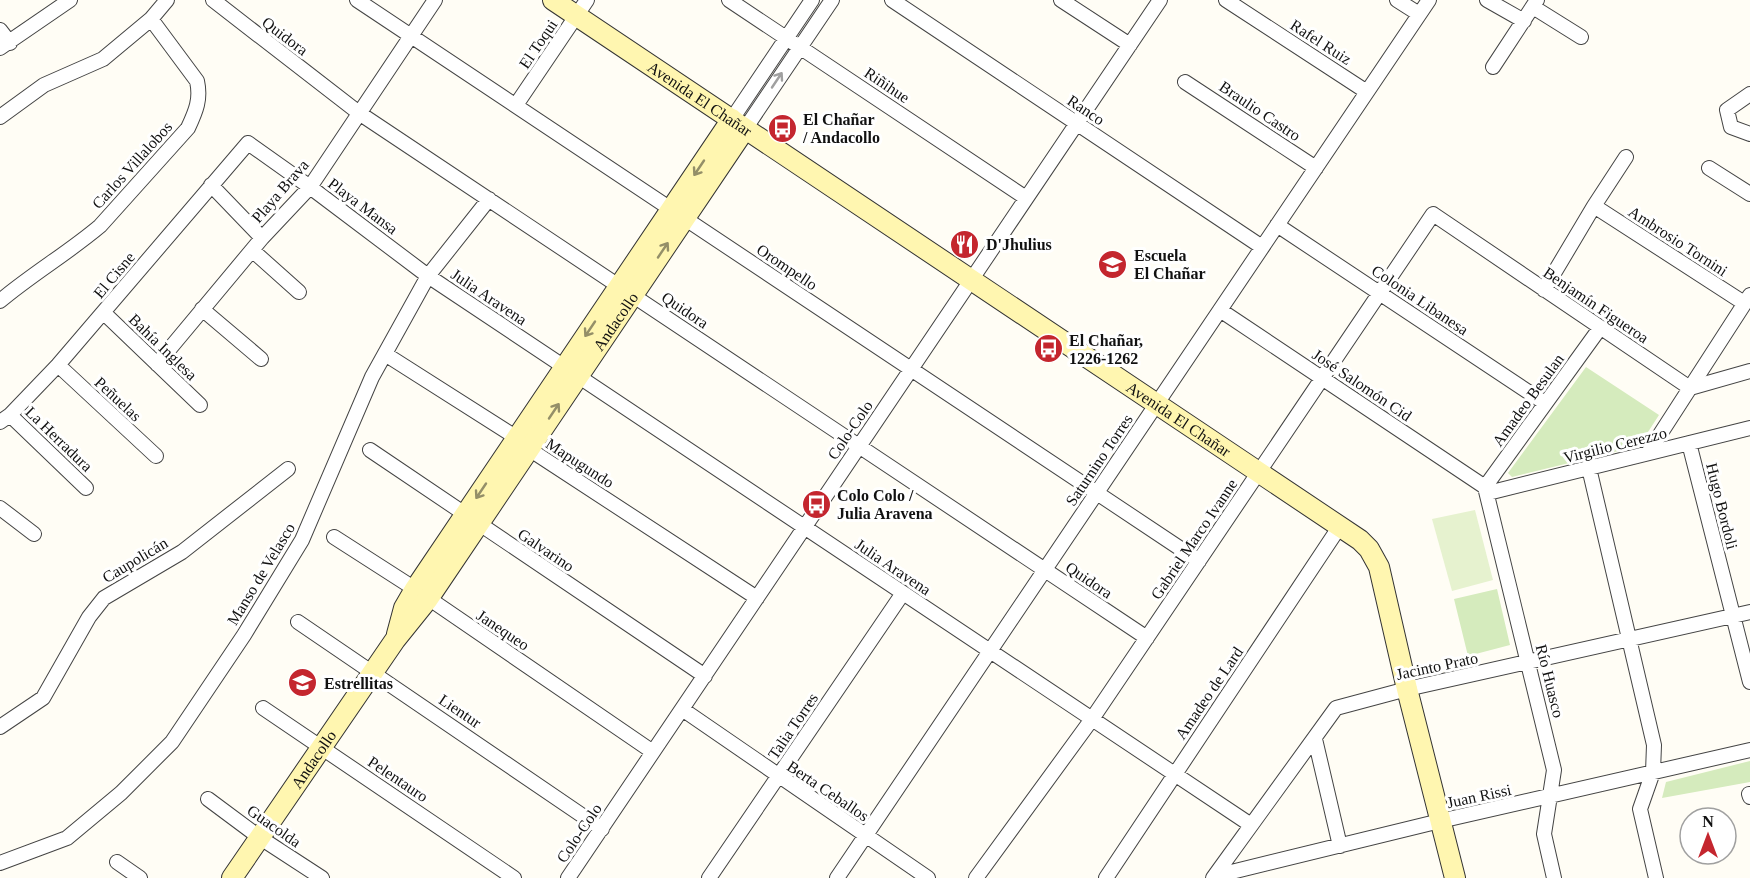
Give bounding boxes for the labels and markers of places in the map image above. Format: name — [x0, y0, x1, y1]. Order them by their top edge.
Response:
place label: El Chañar / Andacollo — [802, 111, 880, 146]
bus stop icon: El Chañar / Andacollo — [766, 112, 798, 144]
restaurant icon: D'Jhulius — [949, 228, 981, 260]
place label: D'Jhulius — [986, 236, 1052, 253]
place label: Escuela El Chañar — [1134, 247, 1206, 282]
school or university icon: Escuela El Chañar — [1097, 248, 1129, 280]
place label: El Chañar, 1226-1262 — [1069, 332, 1143, 367]
bus stop icon: El Chañar, 1226-1262 — [1032, 333, 1064, 365]
place label: Colo Colo / Julia Aravena — [837, 487, 933, 522]
bus stop icon: Colo Colo / Julia Aravena — [800, 488, 832, 520]
school or university icon: Estrellitas — [287, 667, 319, 699]
place label: Estrellitas — [324, 675, 393, 692]

